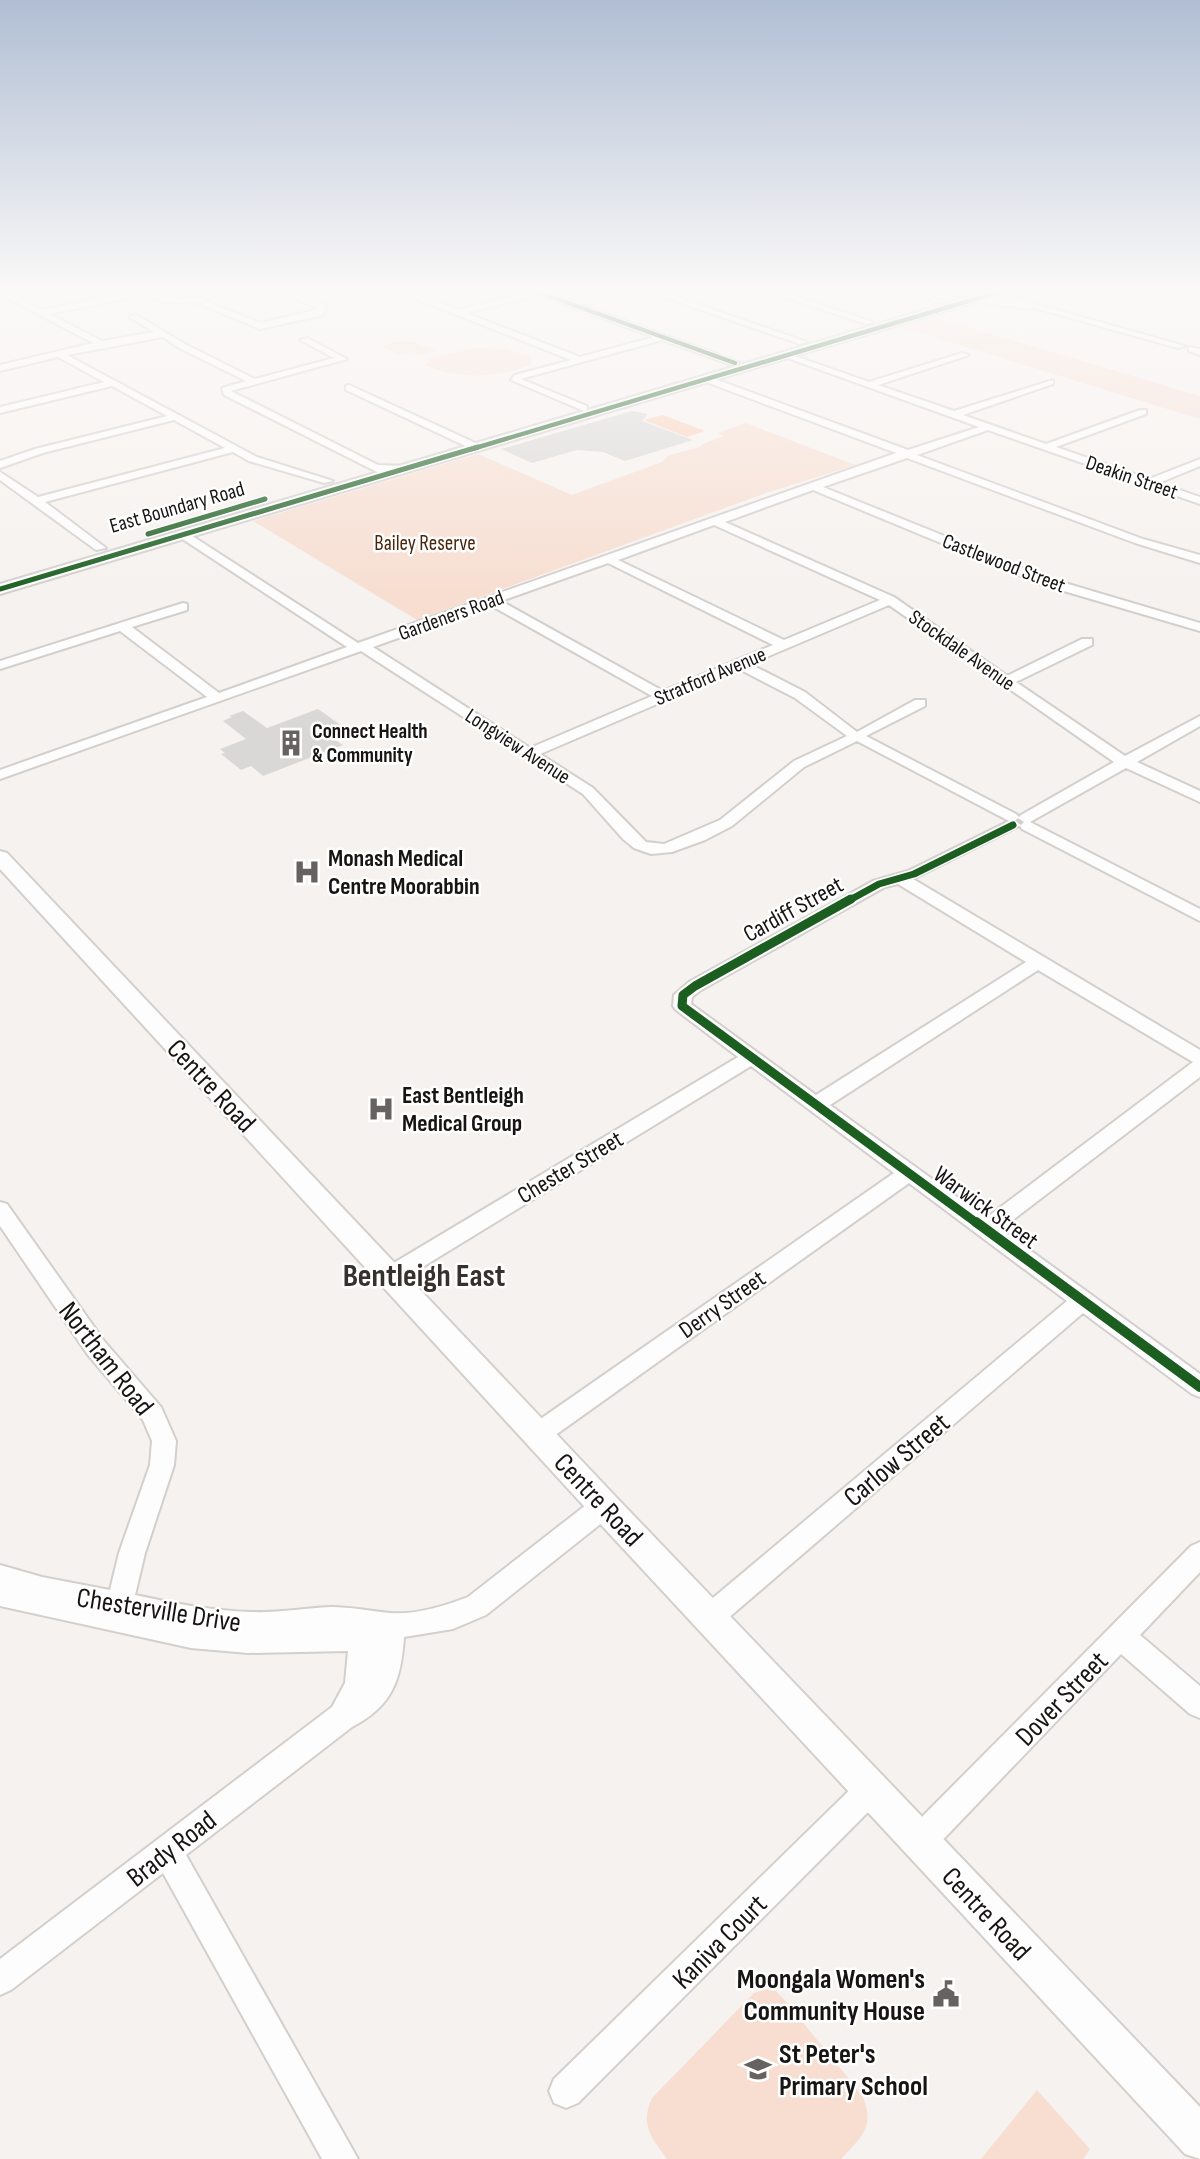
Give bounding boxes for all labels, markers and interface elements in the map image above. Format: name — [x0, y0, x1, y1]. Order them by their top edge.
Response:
street label: Deakin Street — [1083, 450, 1181, 505]
street label: East Boundary Road — [107, 476, 247, 539]
street label: Castlewood Street — [939, 529, 1069, 598]
park label: Bailey Reserve — [374, 531, 476, 556]
street label: Gardeners Road — [395, 585, 507, 646]
street label: Stockdale Avenue — [904, 605, 1020, 696]
street label: Stratford Avenue — [651, 642, 770, 711]
street label: Longview Avenue — [461, 703, 575, 790]
place label: Connect Health & Community — [312, 719, 428, 768]
building icon: Connect Health & Community — [276, 728, 306, 758]
place label: Monash Medical Centre Moorabbin — [328, 844, 480, 901]
hospital icon: Monash Medical Centre Moorabbin — [292, 857, 322, 887]
street label: Cardiff Street — [738, 870, 848, 949]
street label: Centre Road — [160, 1033, 262, 1139]
place label: East Bentleigh Medical Group — [402, 1081, 524, 1138]
hospital icon: East Bentleigh Medical Group — [366, 1094, 396, 1124]
street label: Chester Street — [512, 1125, 628, 1210]
street label: Warwick Street — [928, 1160, 1044, 1255]
district label: Bentleigh East — [343, 1257, 505, 1296]
street label: Derry Street — [673, 1264, 771, 1345]
street label: Northam Road — [51, 1296, 160, 1422]
street label: Carlow Street — [837, 1406, 957, 1514]
street label: Centre Road — [547, 1447, 649, 1553]
street label: Chesterville Drive — [74, 1581, 243, 1640]
street label: Dover Street — [1009, 1645, 1115, 1753]
street label: Brady Road — [121, 1804, 223, 1894]
street label: Centre Road — [935, 1861, 1037, 1967]
street label: Kaniva Court — [666, 1888, 774, 1996]
place label: Moongala Women's Community House — [737, 1963, 925, 2028]
public building icon: Moongala Women's Community House — [931, 1979, 961, 2009]
place label: St Peter's Primary School — [779, 2038, 928, 2103]
school or university icon: St Peter's Primary School — [743, 2054, 773, 2084]

